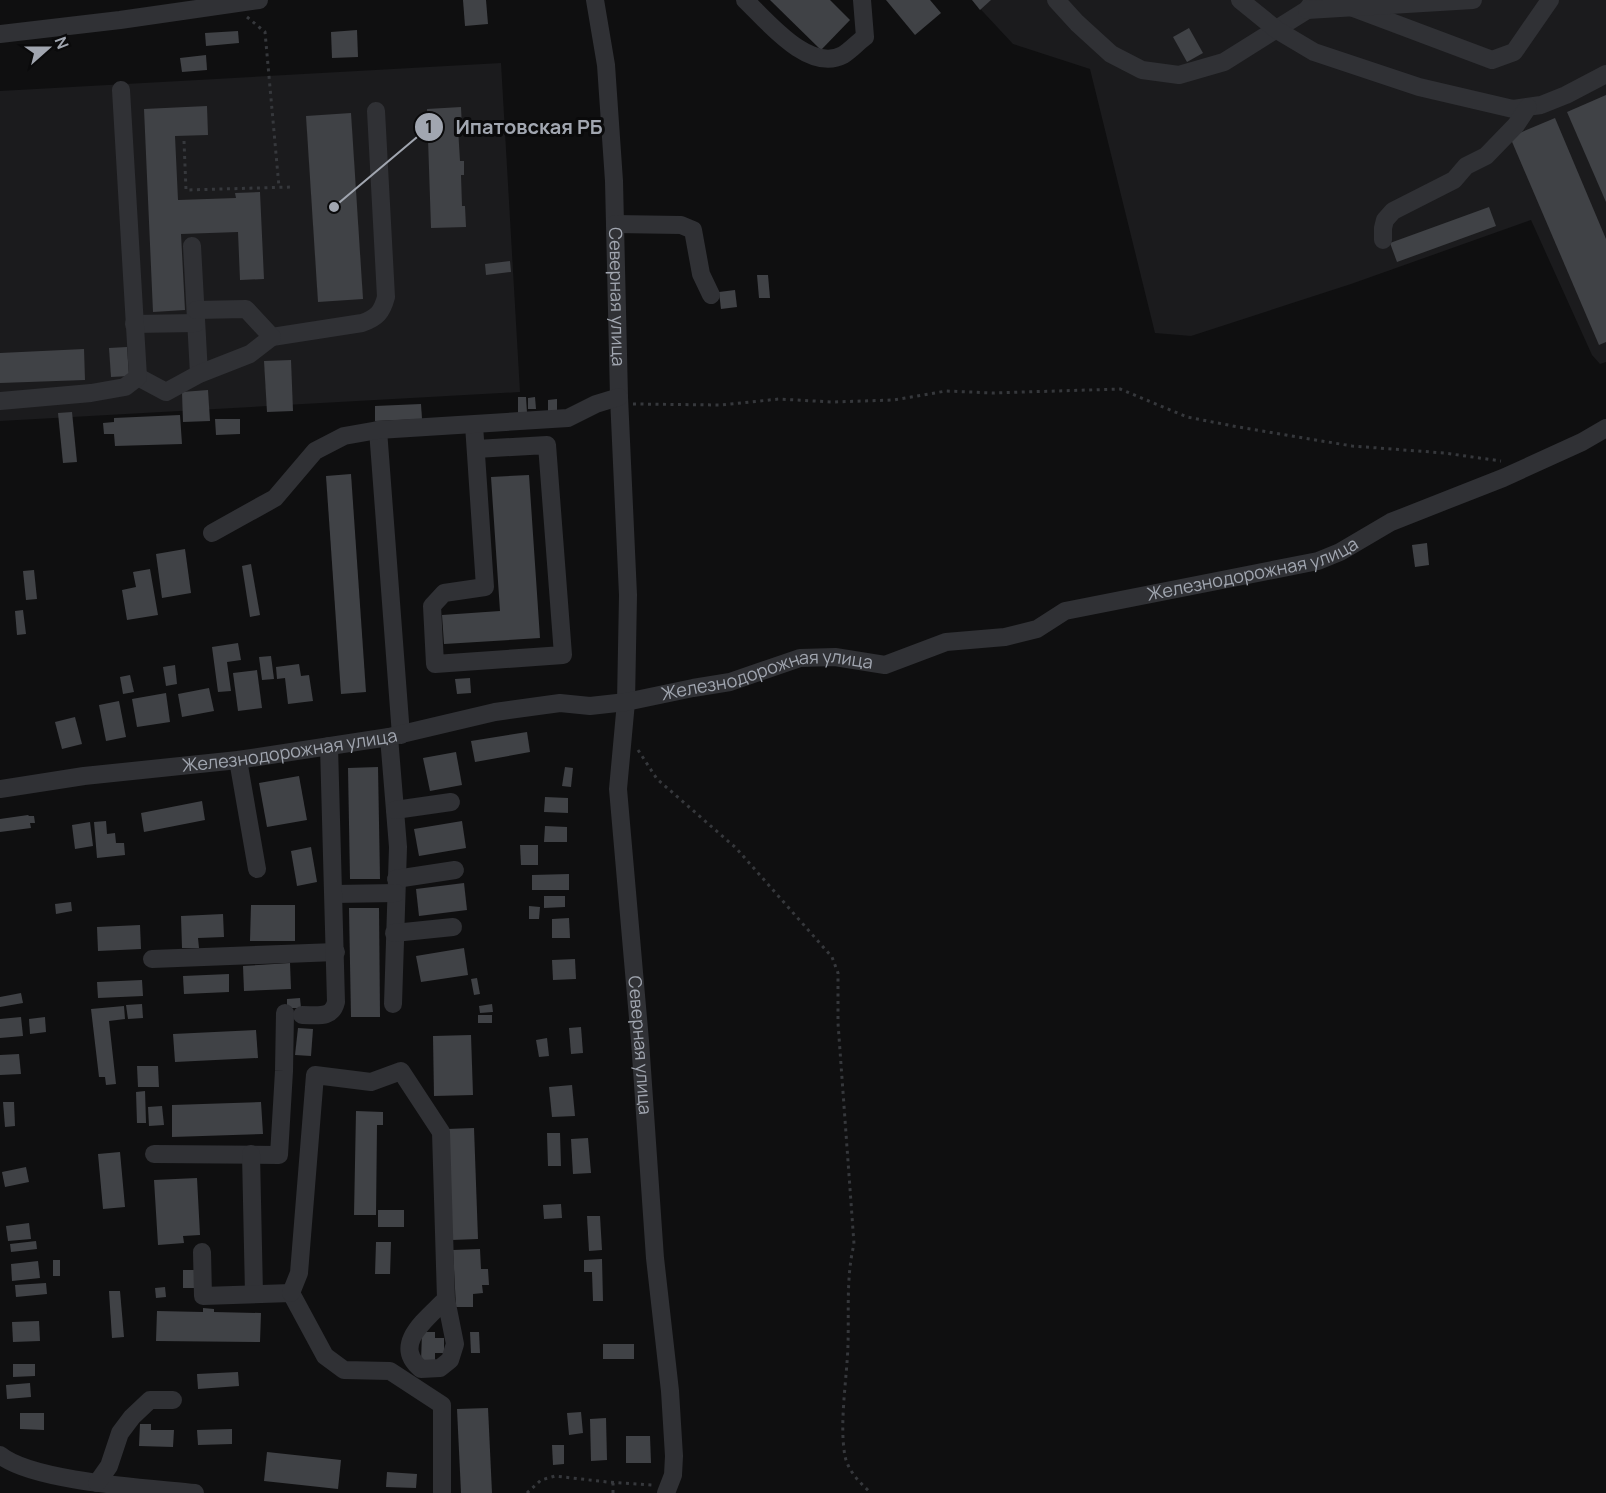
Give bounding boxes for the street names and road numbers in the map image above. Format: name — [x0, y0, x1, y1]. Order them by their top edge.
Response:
street label: Северная улица — [604, 227, 631, 367]
street label: Железнодорожная улица — [1145, 531, 1362, 606]
street label: Железнодорожная улица — [659, 644, 875, 705]
street label: Железнодорожная улица — [181, 723, 399, 777]
street label: Северная улица — [623, 975, 658, 1115]

